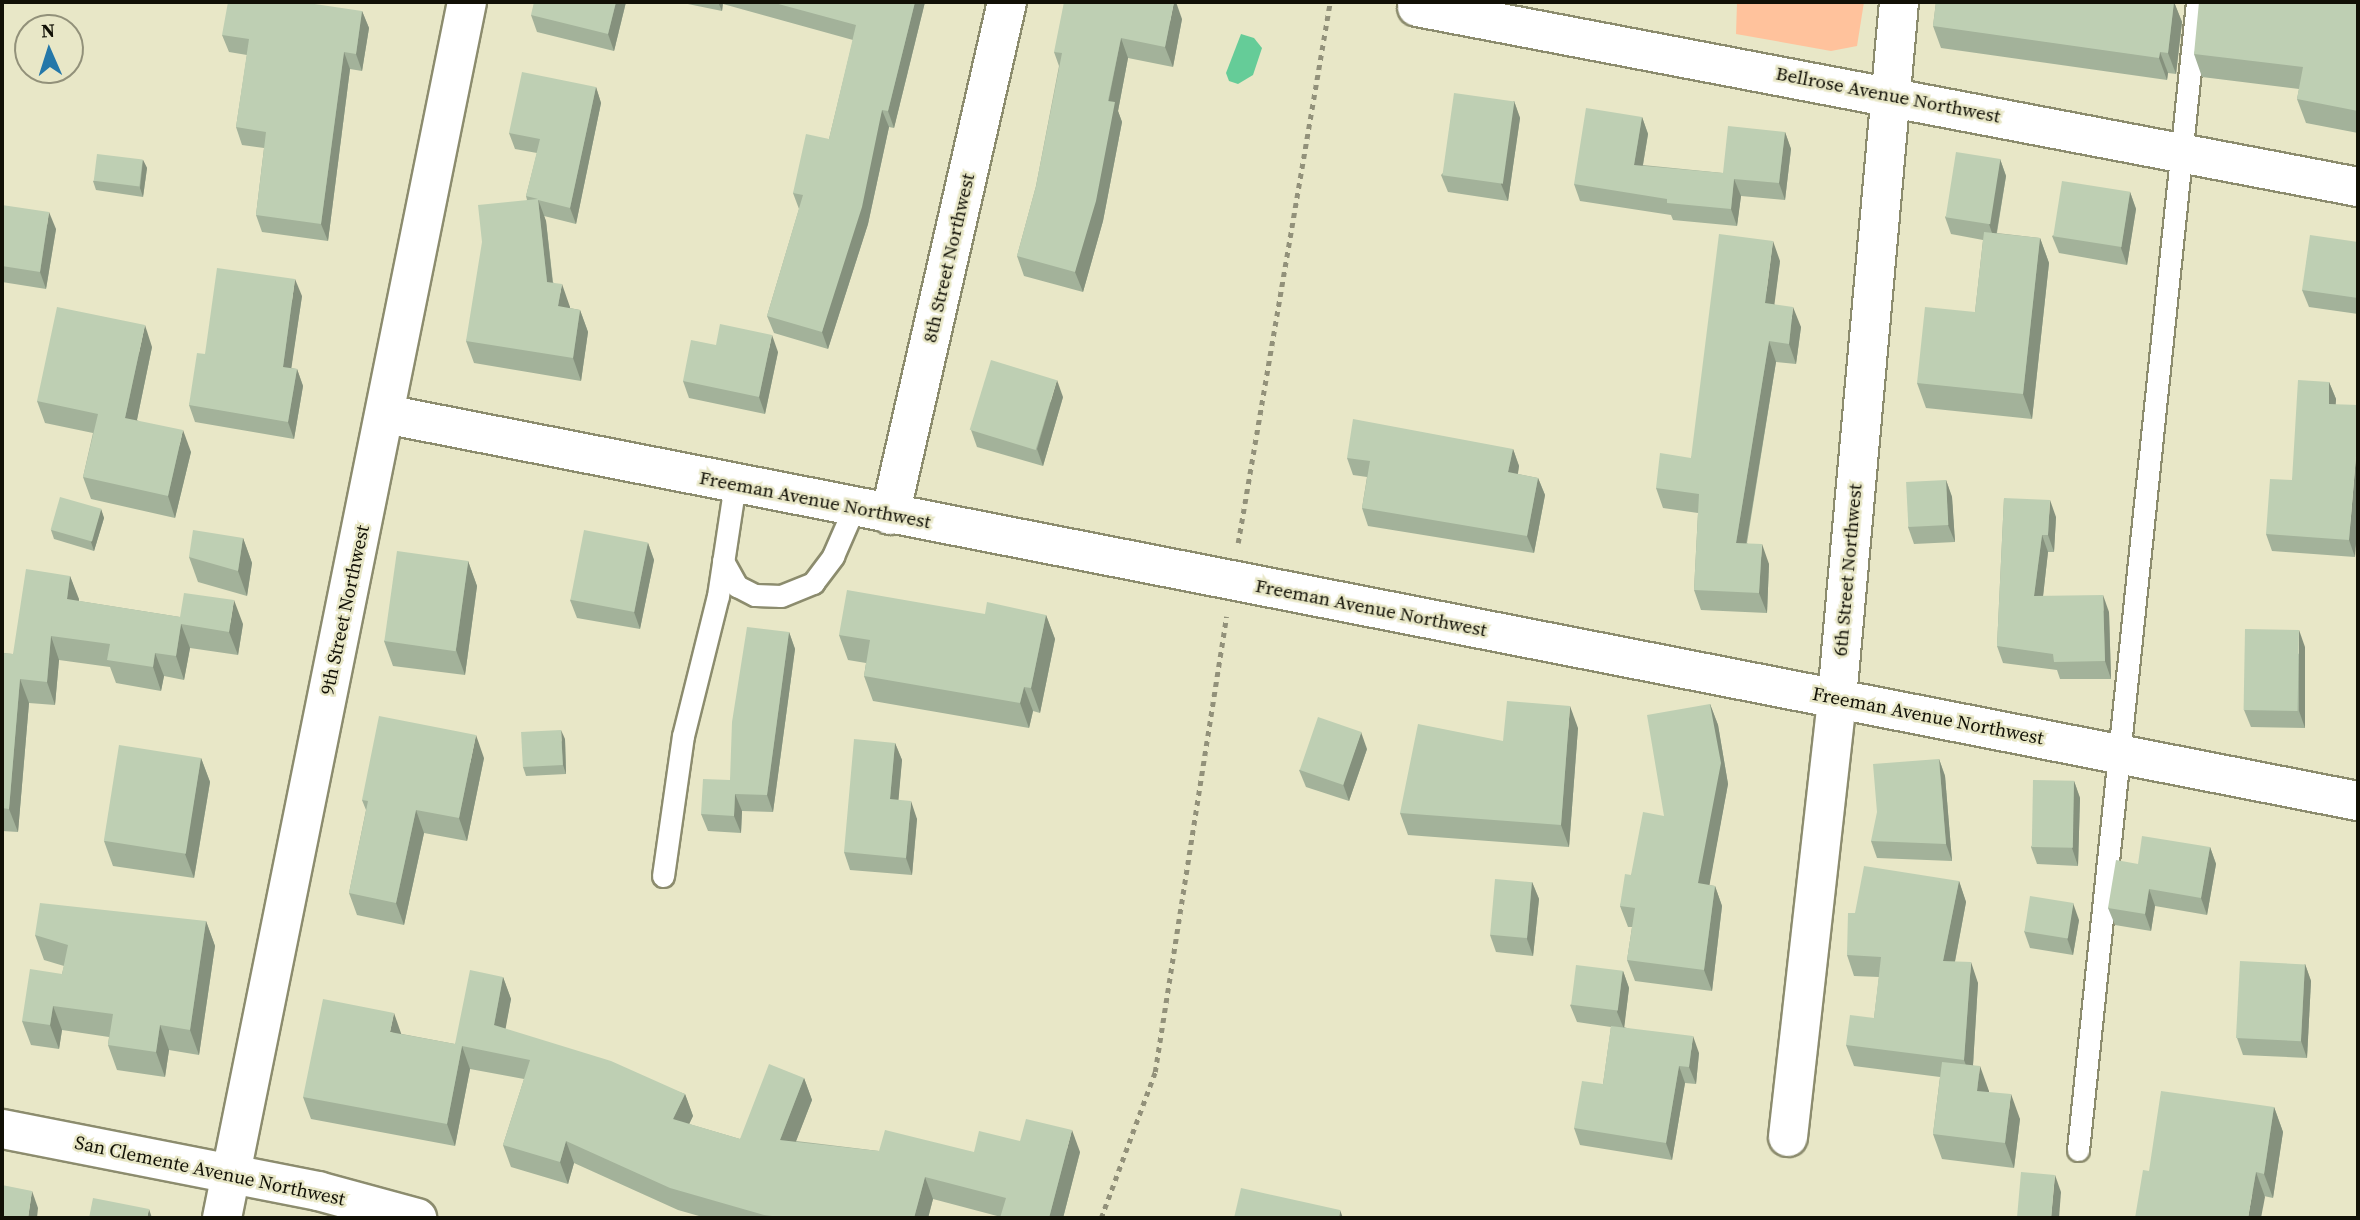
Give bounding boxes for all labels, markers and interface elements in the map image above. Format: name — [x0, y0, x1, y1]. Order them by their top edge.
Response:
north arrow — [14, 14, 84, 84]
text: N — [40, 17, 56, 43]
street label: Bellrose Avenue Northwest — [1774, 62, 2002, 128]
street label: 8th Street Northwest — [918, 171, 980, 345]
street label: Freeman Avenue Northwest — [697, 466, 933, 534]
street label: 6th Street Northwest — [1829, 483, 1867, 657]
street label: 9th Street Northwest — [316, 523, 374, 697]
street label: Freeman Avenue Northwest — [1253, 574, 1489, 642]
street label: Freeman Avenue Northwest — [1810, 682, 2046, 750]
street label: San Clemente Avenue Northwest — [73, 1131, 347, 1211]

